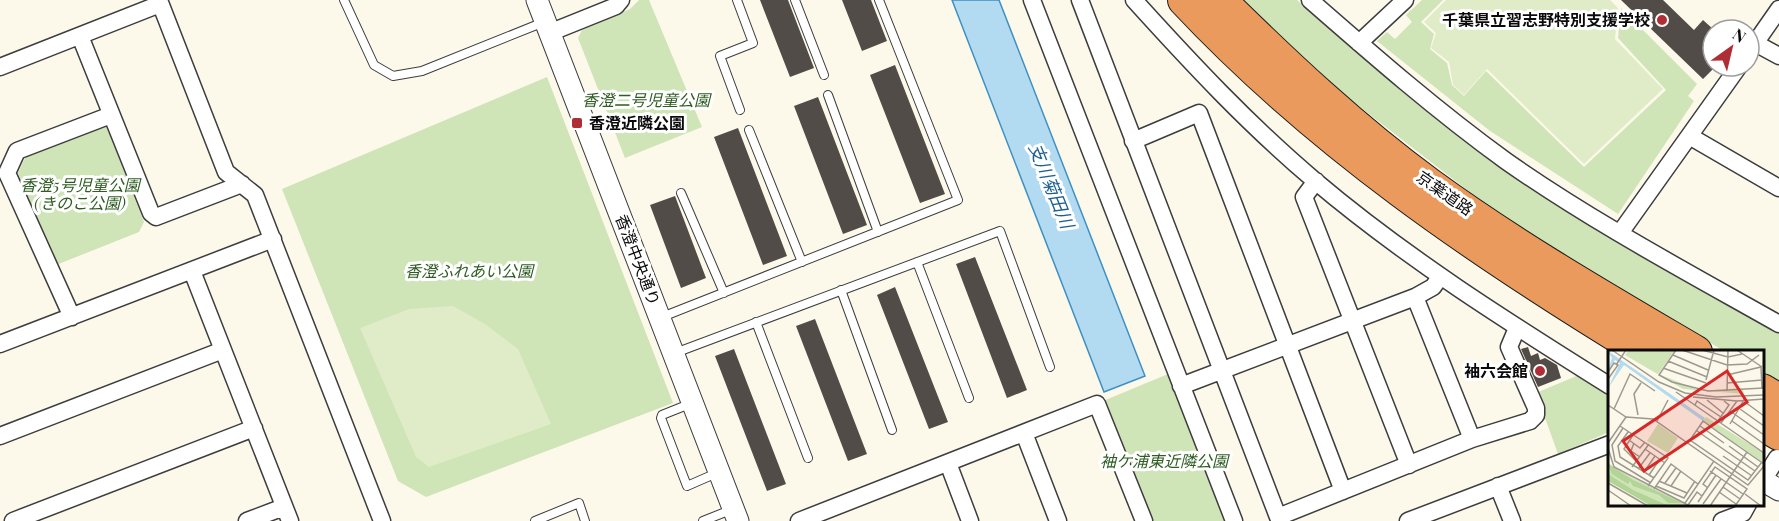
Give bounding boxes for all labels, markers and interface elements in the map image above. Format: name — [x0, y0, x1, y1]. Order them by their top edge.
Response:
place label: 千葉県立習志野特別支援学校 — [1442, 9, 1650, 30]
marker: 千葉県立習志野特別支援学校 — [1655, 13, 1669, 27]
north arrow — [1701, 18, 1761, 78]
text: N — [1729, 23, 1751, 47]
park label: 香澄二号児童公園 — [582, 89, 712, 110]
place label: 香澄近隣公園 — [589, 112, 685, 133]
marker: 香澄近隣公園 — [570, 116, 584, 130]
water label: 支川菊田川 — [1024, 139, 1081, 234]
street label: 京葉道路 — [1413, 166, 1478, 220]
park label: 香澄5号児童公園 (きのこ公園) — [20, 174, 142, 213]
street label: 香澄中央通り — [611, 211, 665, 308]
park label: 香澄ふれあい公園 — [405, 260, 535, 281]
inset map — [1608, 350, 1764, 506]
place label: 袖六会館 — [1464, 360, 1528, 381]
marker: 袖六会館 — [1533, 364, 1547, 378]
park label: 袖ケ浦東近隣公園 — [1100, 450, 1230, 471]

